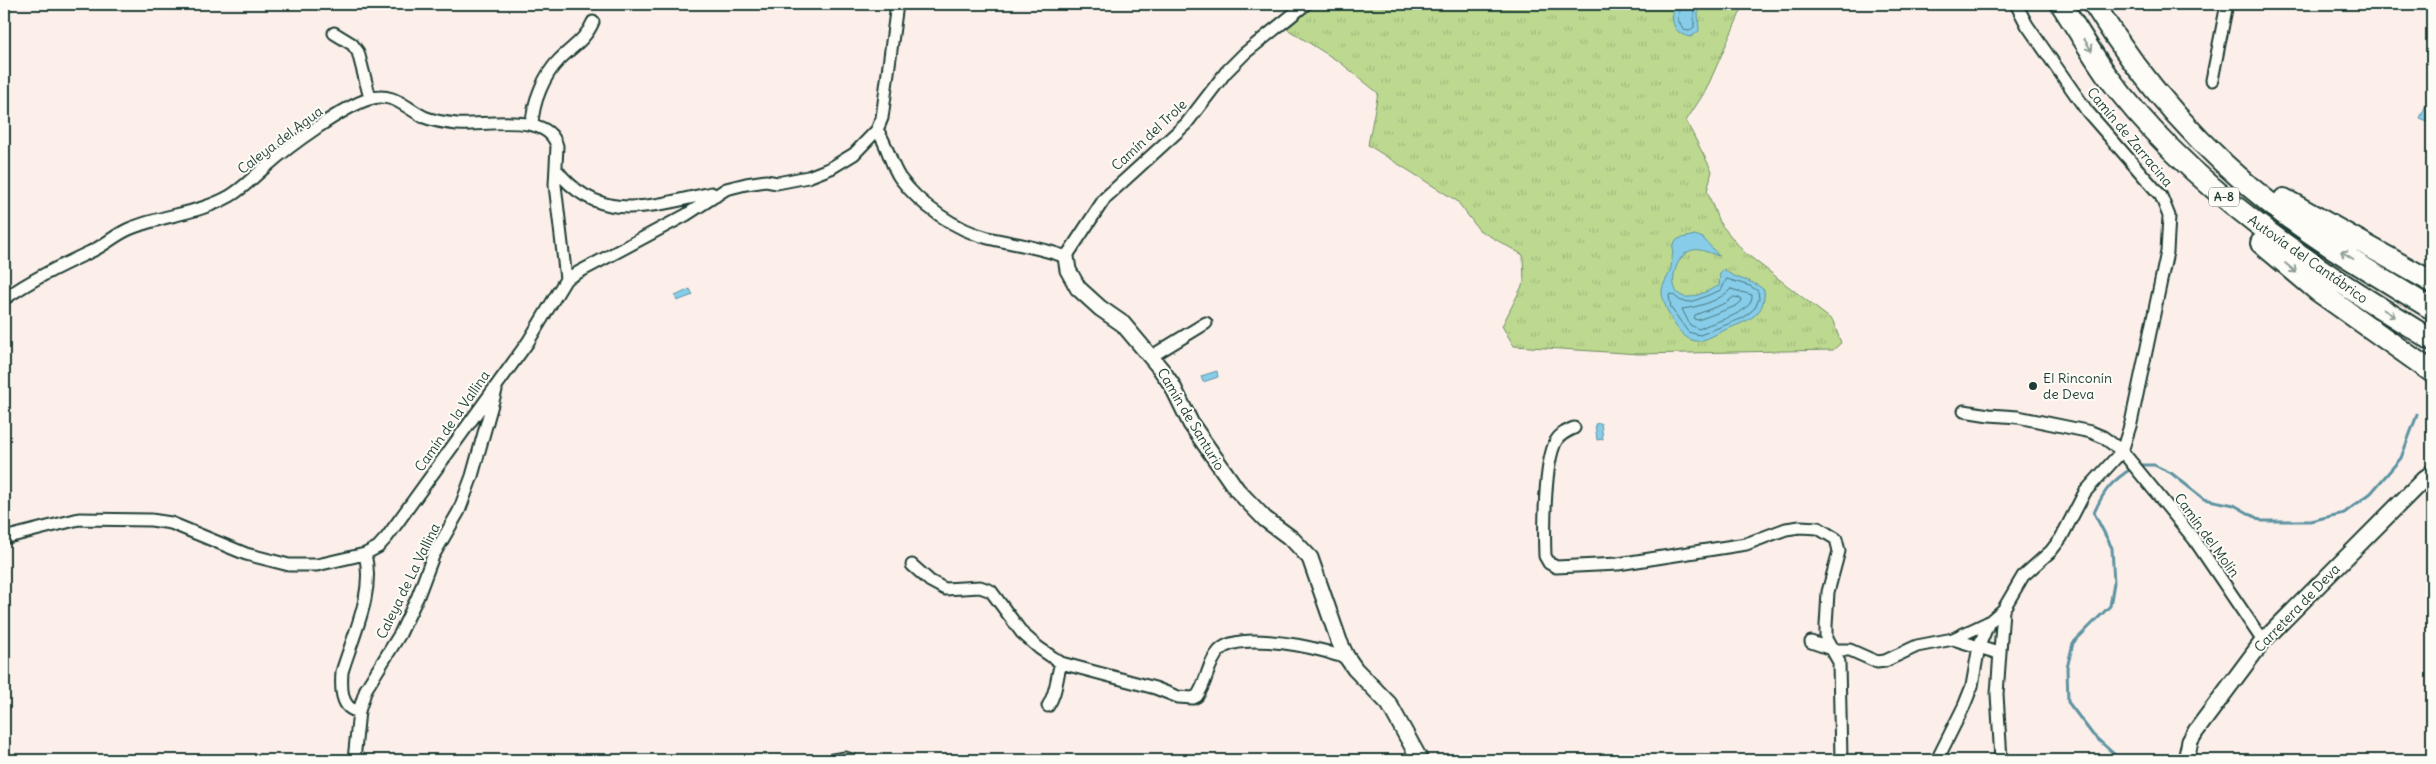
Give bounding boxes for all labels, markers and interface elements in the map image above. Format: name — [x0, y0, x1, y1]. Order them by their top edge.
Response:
one-way arrow — [2083, 37, 2093, 51]
street label: Camín de Zarracina — [2083, 84, 2177, 190]
street label: Camín del Trole — [1108, 95, 1190, 175]
street label: Caleya del Agua — [234, 102, 326, 178]
road number: A-8 — [2209, 188, 2239, 206]
street label: Autovía del Cantábrico — [2245, 211, 2372, 307]
one-way arrow — [2340, 250, 2354, 260]
one-way arrow — [2284, 263, 2297, 274]
one-way arrow — [2381, 309, 2395, 319]
street label: Camín de Santurio — [1153, 364, 1229, 474]
street label: Camín de la Vallina — [410, 367, 494, 475]
place label: El Rinconín de Deva — [2043, 369, 2112, 403]
marker: El Rinconín de Deva — [2027, 380, 2039, 392]
street label: Camín del Molín — [2170, 489, 2244, 581]
street label: Caleya de La Vallina — [372, 520, 444, 642]
street label: Carretera de Deva — [2250, 560, 2344, 656]

